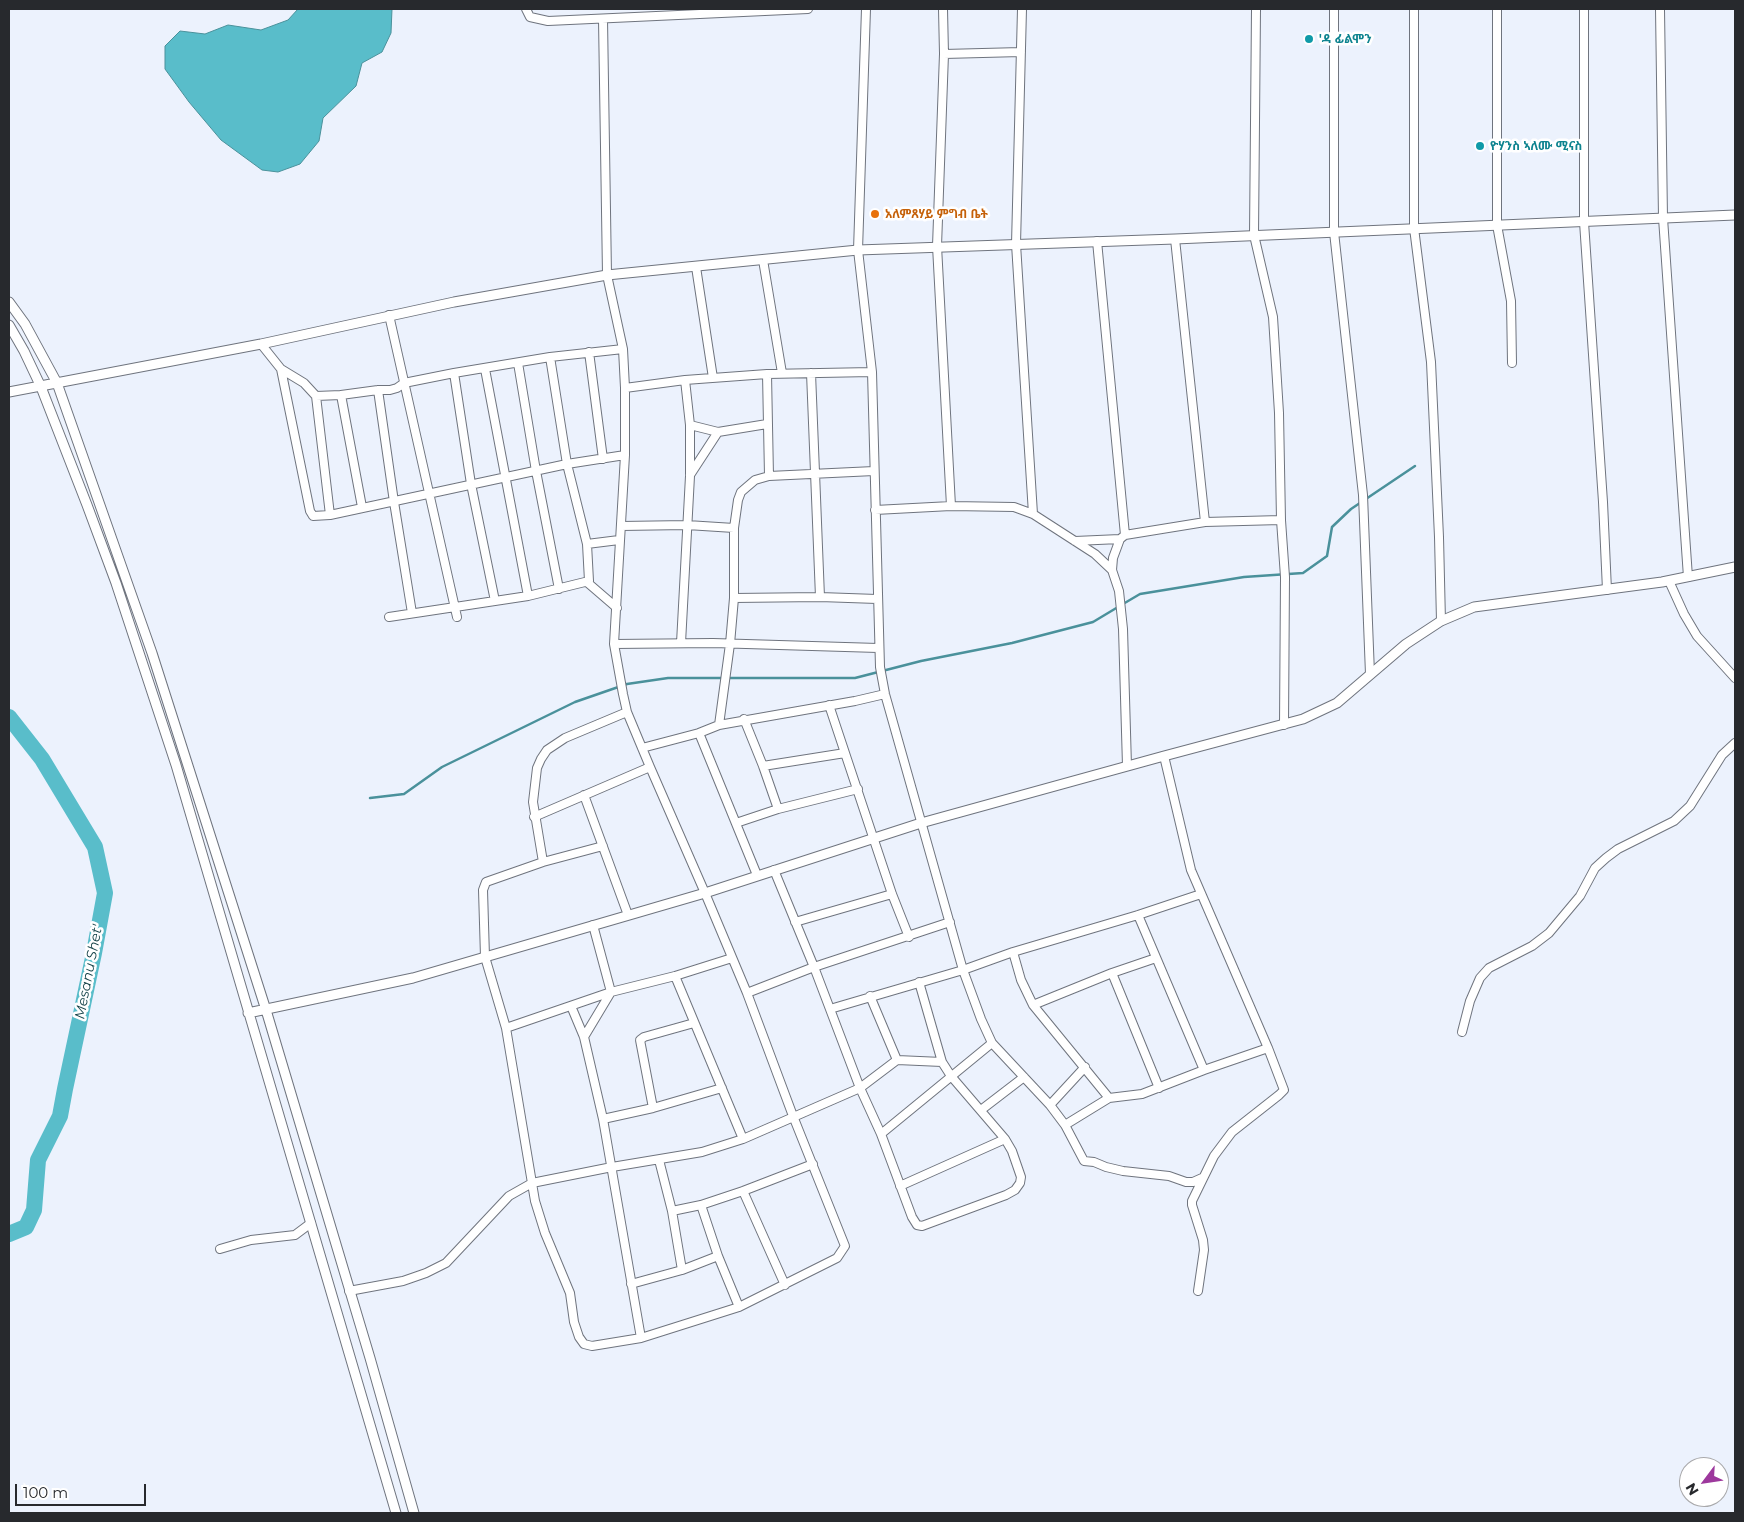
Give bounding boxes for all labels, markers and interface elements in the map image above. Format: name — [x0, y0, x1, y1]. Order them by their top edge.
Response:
place label: 'ዳ ፊልሞን — [1319, 32, 1372, 46]
marker: 'ዳ ፊልሞን — [1303, 33, 1315, 45]
place label: ዮሃንስ ኣለሙ ሚናስ — [1490, 139, 1582, 153]
marker: ዮሃንስ ኣለሙ ሚናስ — [1474, 140, 1486, 152]
place label: አለምጸሃይ ምግብ ቤት — [885, 207, 988, 221]
marker: አለምጸሃይ ምግብ ቤት — [869, 208, 881, 220]
water label: Mesanu Shet' — [72, 923, 106, 1021]
north arrow — [1679, 1457, 1729, 1507]
scale bar — [18, 1474, 149, 1506]
text: N — [1681, 1480, 1703, 1499]
text: 100 m — [23, 1483, 68, 1502]

